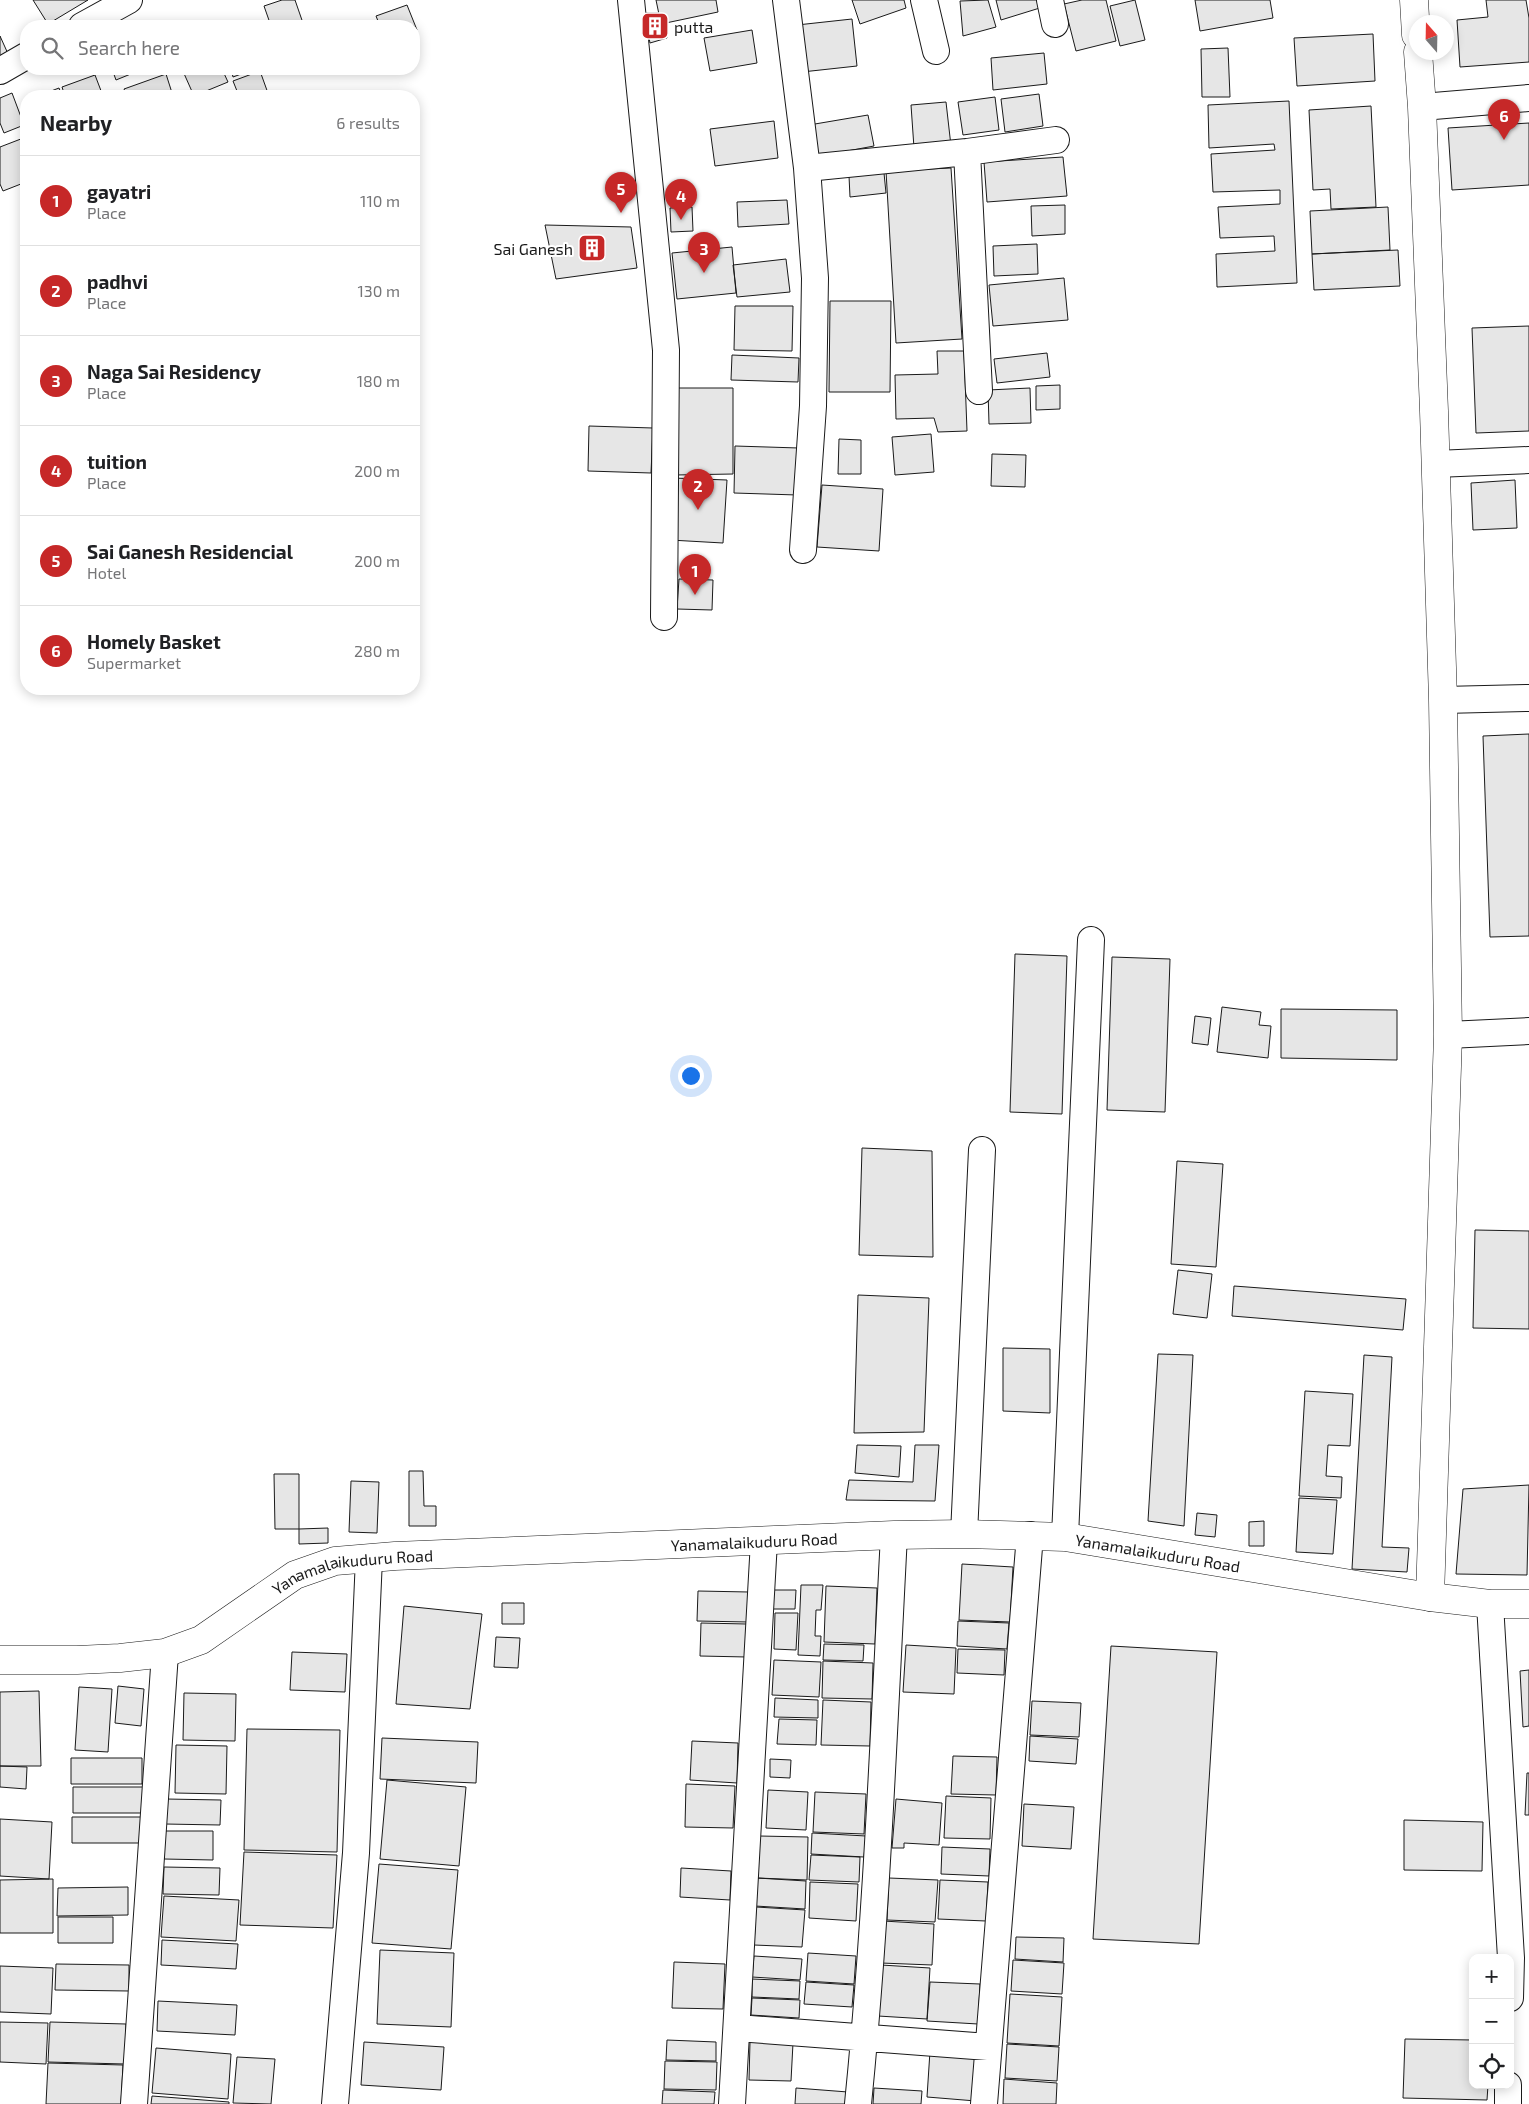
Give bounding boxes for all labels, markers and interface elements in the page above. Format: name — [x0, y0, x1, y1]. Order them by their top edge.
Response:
building icon: putta — [640, 11, 670, 41]
north arrow — [1409, 15, 1454, 60]
place label: putta — [674, 17, 713, 36]
search box — [20, 20, 420, 75]
icon: search — [38, 34, 66, 62]
text: Search here — [78, 36, 180, 59]
pin: 6 — [1488, 99, 1520, 140]
text: Nearby — [40, 110, 112, 135]
text: 6 results — [336, 113, 400, 132]
pin: 5 — [605, 172, 637, 213]
pin: 4 — [665, 179, 697, 220]
text: gayatri — [87, 180, 151, 203]
text: 1 — [53, 191, 59, 210]
text: 110 m — [360, 191, 400, 210]
text: Place — [87, 203, 126, 222]
pin: 3 — [688, 232, 720, 273]
building icon: Sai Ganesh — [577, 233, 607, 263]
place label: Sai Ganesh — [494, 239, 573, 258]
text: padhvi — [87, 270, 148, 293]
text: 2 — [51, 281, 61, 300]
text: 130 m — [358, 281, 400, 300]
text: Place — [87, 293, 126, 312]
text: Naga Sai Residency — [87, 360, 261, 383]
text: 3 — [51, 371, 61, 390]
text: 180 m — [357, 371, 400, 390]
text: Place — [87, 383, 126, 402]
text: tuition — [87, 450, 147, 473]
text: 4 — [51, 461, 61, 480]
text: 200 m — [354, 461, 400, 480]
pin: 2 — [682, 469, 714, 510]
text: Place — [87, 473, 126, 492]
text: Sai Ganesh Residencial — [87, 540, 293, 563]
text: 5 — [52, 551, 60, 570]
text: 200 m — [354, 551, 400, 570]
pin: 1 — [679, 554, 711, 595]
text: Hotel — [87, 563, 126, 582]
text: Homely Basket — [87, 630, 221, 653]
text: 6 — [51, 641, 61, 660]
text: 280 m — [354, 641, 400, 660]
text: Supermarket — [87, 653, 181, 672]
your location — [678, 1063, 704, 1089]
street label: Yanamalaikuduru Road — [670, 1528, 838, 1554]
street label: Yanamalaikuduru Road — [1074, 1529, 1242, 1575]
street label: Yanamalaikuduru Road — [268, 1545, 433, 1598]
map controls — [1469, 1954, 1514, 2089]
button: + — [1469, 1954, 1514, 1999]
button: − — [1469, 1999, 1514, 2044]
button: locate — [1469, 2044, 1514, 2089]

